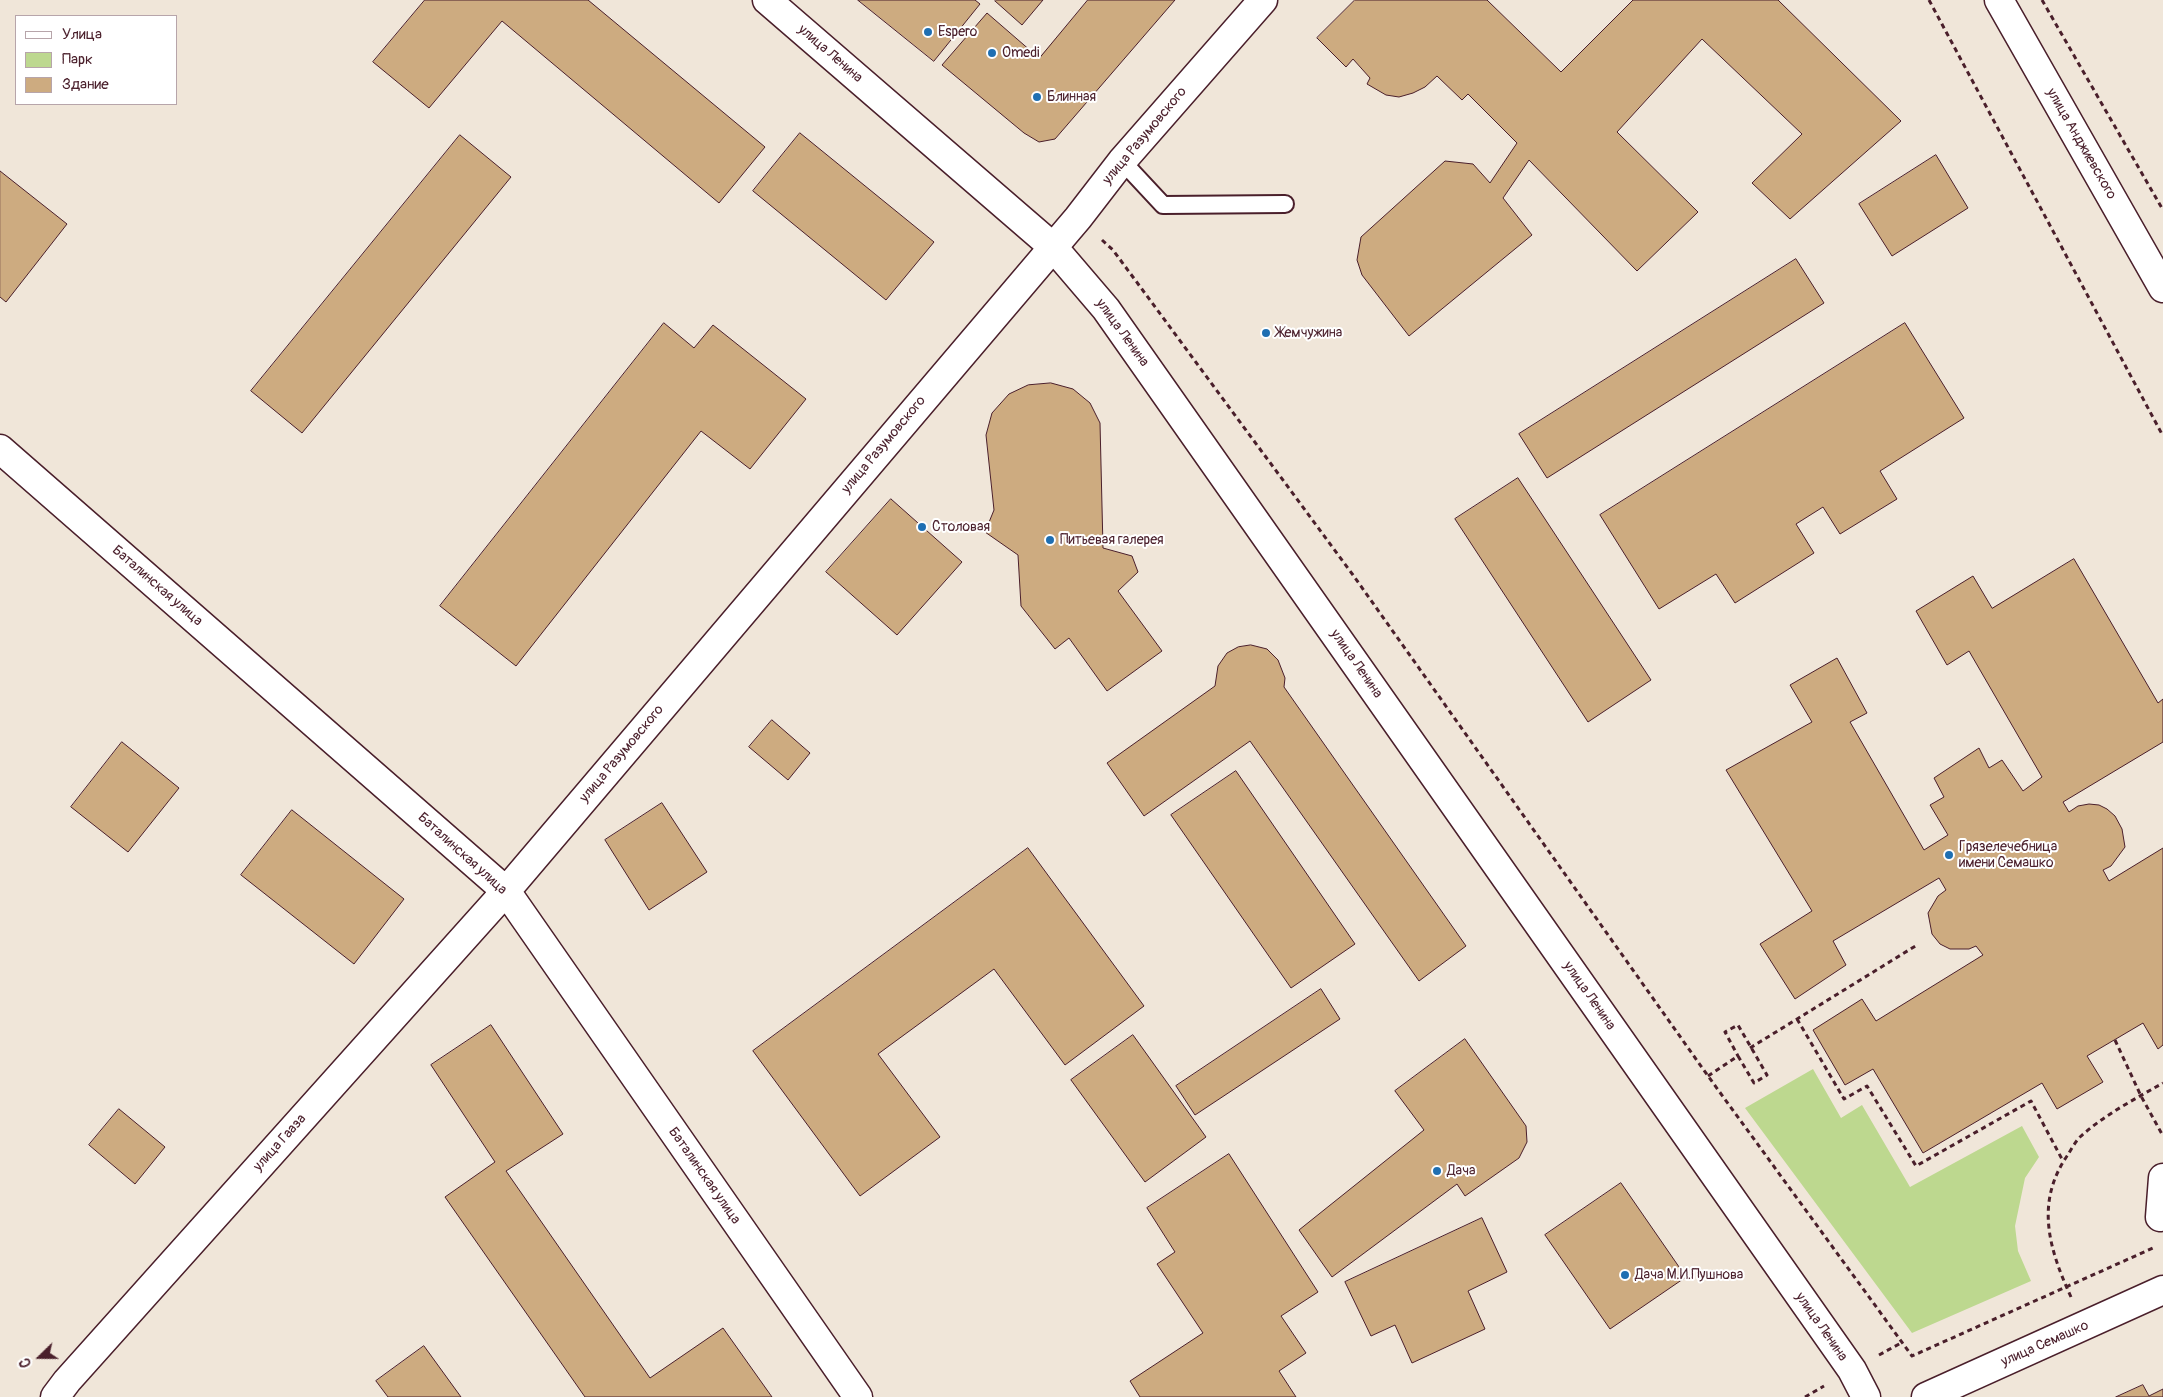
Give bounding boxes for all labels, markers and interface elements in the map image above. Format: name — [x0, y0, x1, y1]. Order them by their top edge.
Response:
legend — [15, 15, 178, 105]
street label: улица Ленина — [794, 21, 866, 87]
place label: Espero — [938, 24, 977, 40]
text: Улица — [62, 25, 102, 44]
marker: Espero — [922, 26, 934, 38]
place label: Omedi — [1002, 45, 1040, 61]
marker: Omedi — [986, 47, 998, 59]
text: Парк — [62, 50, 93, 69]
text: Здание — [62, 75, 109, 94]
street label: улица Разумовского — [1099, 84, 1191, 188]
street label: улица Анджиевского — [2042, 85, 2120, 203]
place label: Блинная — [1047, 89, 1096, 105]
marker: Блинная — [1031, 91, 1043, 103]
street label: улица Ленина — [1092, 296, 1152, 370]
place label: Жемчужина — [1276, 325, 1342, 341]
marker: Жемчужина — [1260, 327, 1272, 339]
street label: улица Разумовского — [838, 393, 930, 497]
place label: Столовая — [932, 519, 990, 535]
marker: Столовая — [916, 521, 928, 533]
place label: Питьевая галерея — [1060, 532, 1164, 548]
marker: Питьевая галерея — [1044, 534, 1056, 546]
street label: Баталинская улица — [108, 542, 206, 630]
street label: улица Ленина — [1326, 626, 1386, 702]
street label: улица Разумовского — [576, 702, 668, 806]
street label: Баталинская улица — [414, 810, 510, 898]
place label: Грязелечебница имени Семашко — [1959, 839, 2057, 872]
marker: Грязелечебница имени Семашко — [1943, 849, 1955, 861]
street label: улица Ленина — [1559, 958, 1619, 1034]
street label: улица Гааза — [250, 1111, 310, 1175]
street label: Баталинская улица — [664, 1124, 744, 1228]
place label: Дача — [1447, 1163, 1475, 1179]
marker: Дача — [1431, 1165, 1443, 1177]
place label: Дача М.И.Пушнова — [1635, 1267, 1743, 1283]
marker: Дача М.И.Пушнова — [1619, 1269, 1631, 1281]
street label: улица Ленина — [1791, 1289, 1851, 1365]
street label: улица Семашко — [1999, 1317, 2091, 1371]
north arrow — [15, 1332, 65, 1382]
text: С — [16, 1356, 35, 1370]

